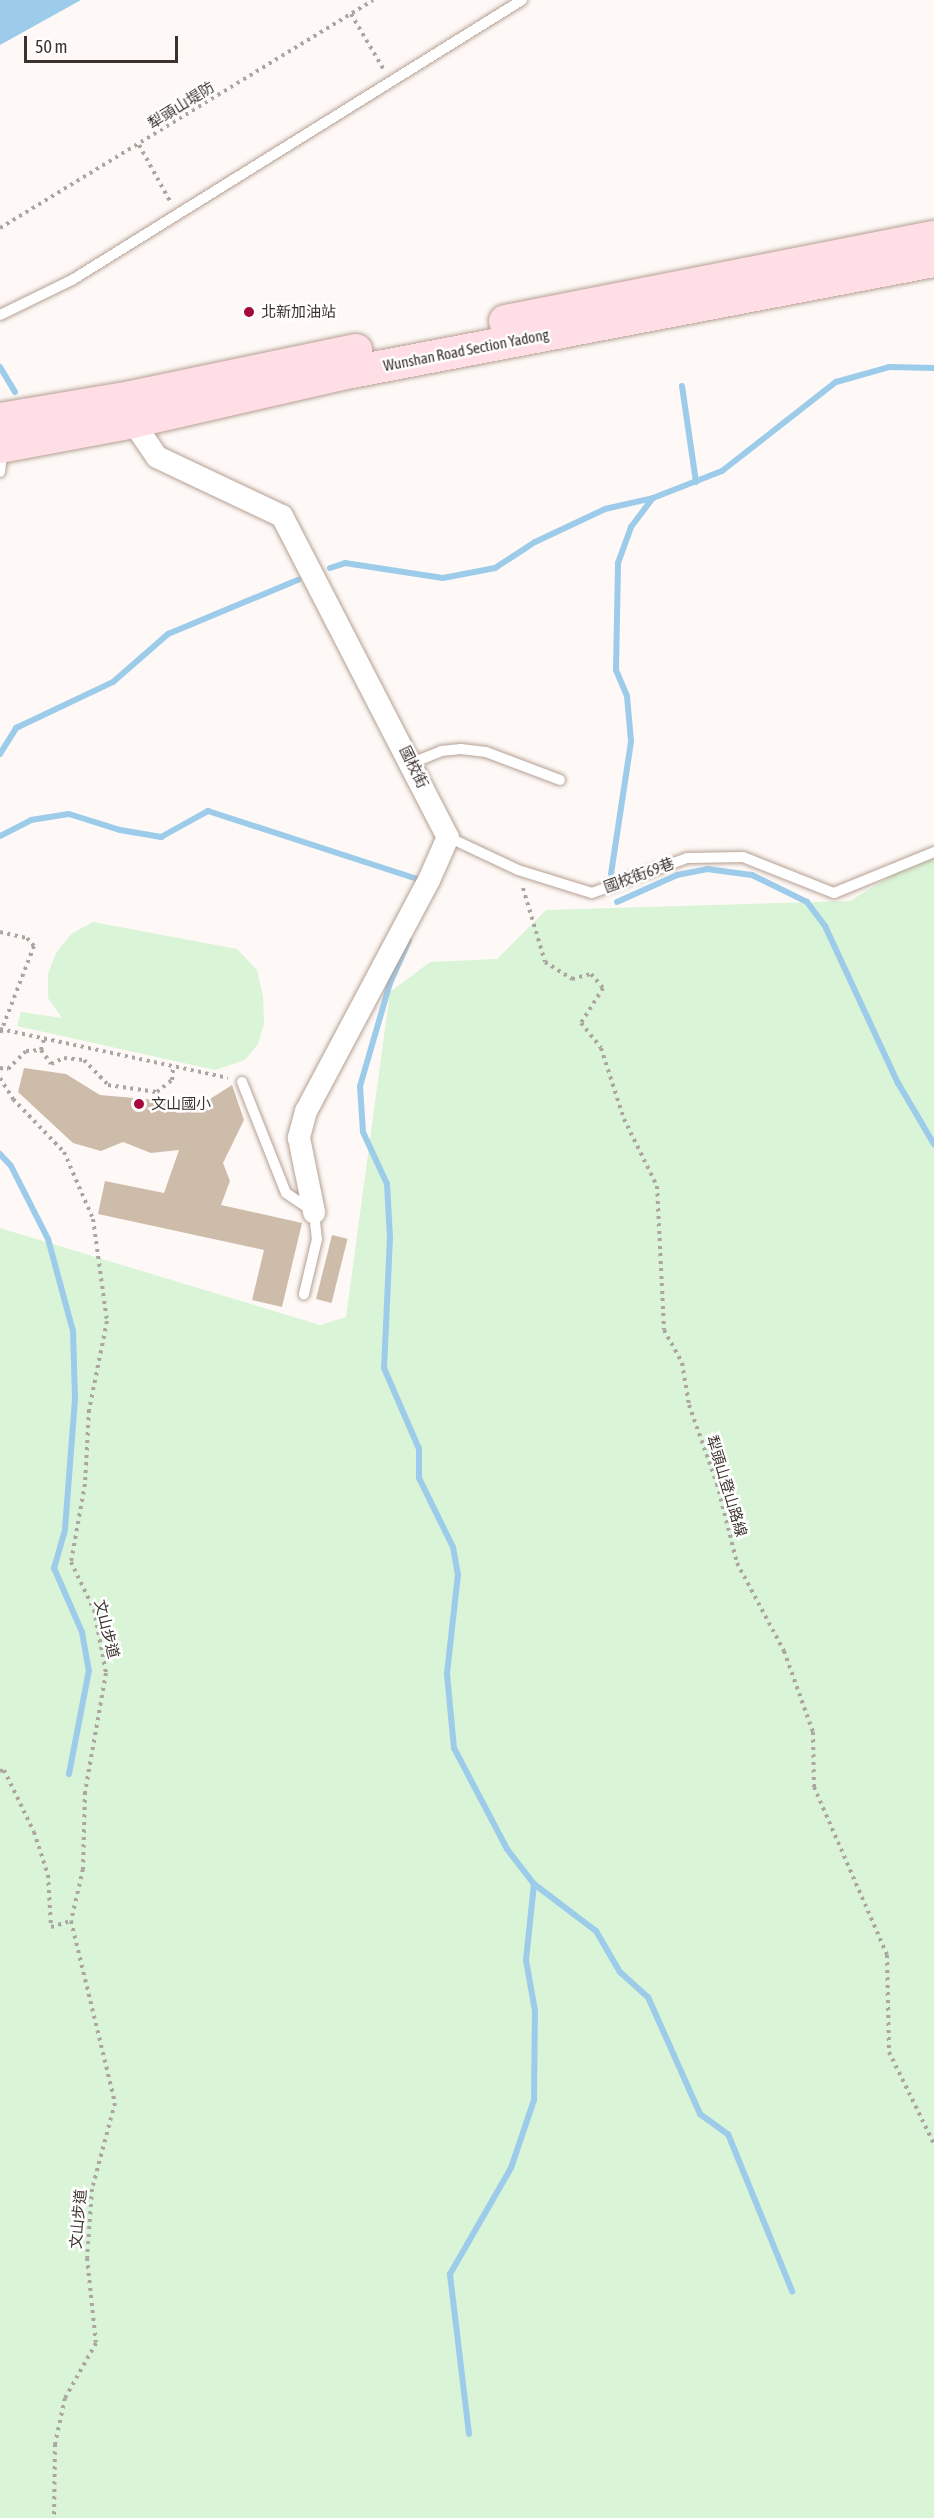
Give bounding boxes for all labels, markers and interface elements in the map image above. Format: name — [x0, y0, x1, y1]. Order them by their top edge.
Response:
scale bar — [27, 24, 182, 62]
text: 50 m — [35, 36, 67, 57]
street label: 犁頭山堤防 — [144, 77, 218, 133]
place label: 北新加油站 — [261, 303, 336, 321]
marker: 北新加油站 — [242, 305, 256, 319]
street label: Wunshan Road Section Yadong — [382, 325, 550, 375]
street label: 國校街 — [396, 743, 432, 791]
street label: 國校街69巷 — [601, 854, 677, 896]
place label: 文山國小 — [151, 1095, 211, 1113]
marker: 文山國小 — [132, 1097, 146, 1111]
street label: 犁頭山登山路線 — [703, 1433, 751, 1539]
street label: 文山步道 — [91, 1598, 123, 1660]
street label: 文山步道 — [66, 2188, 90, 2250]

